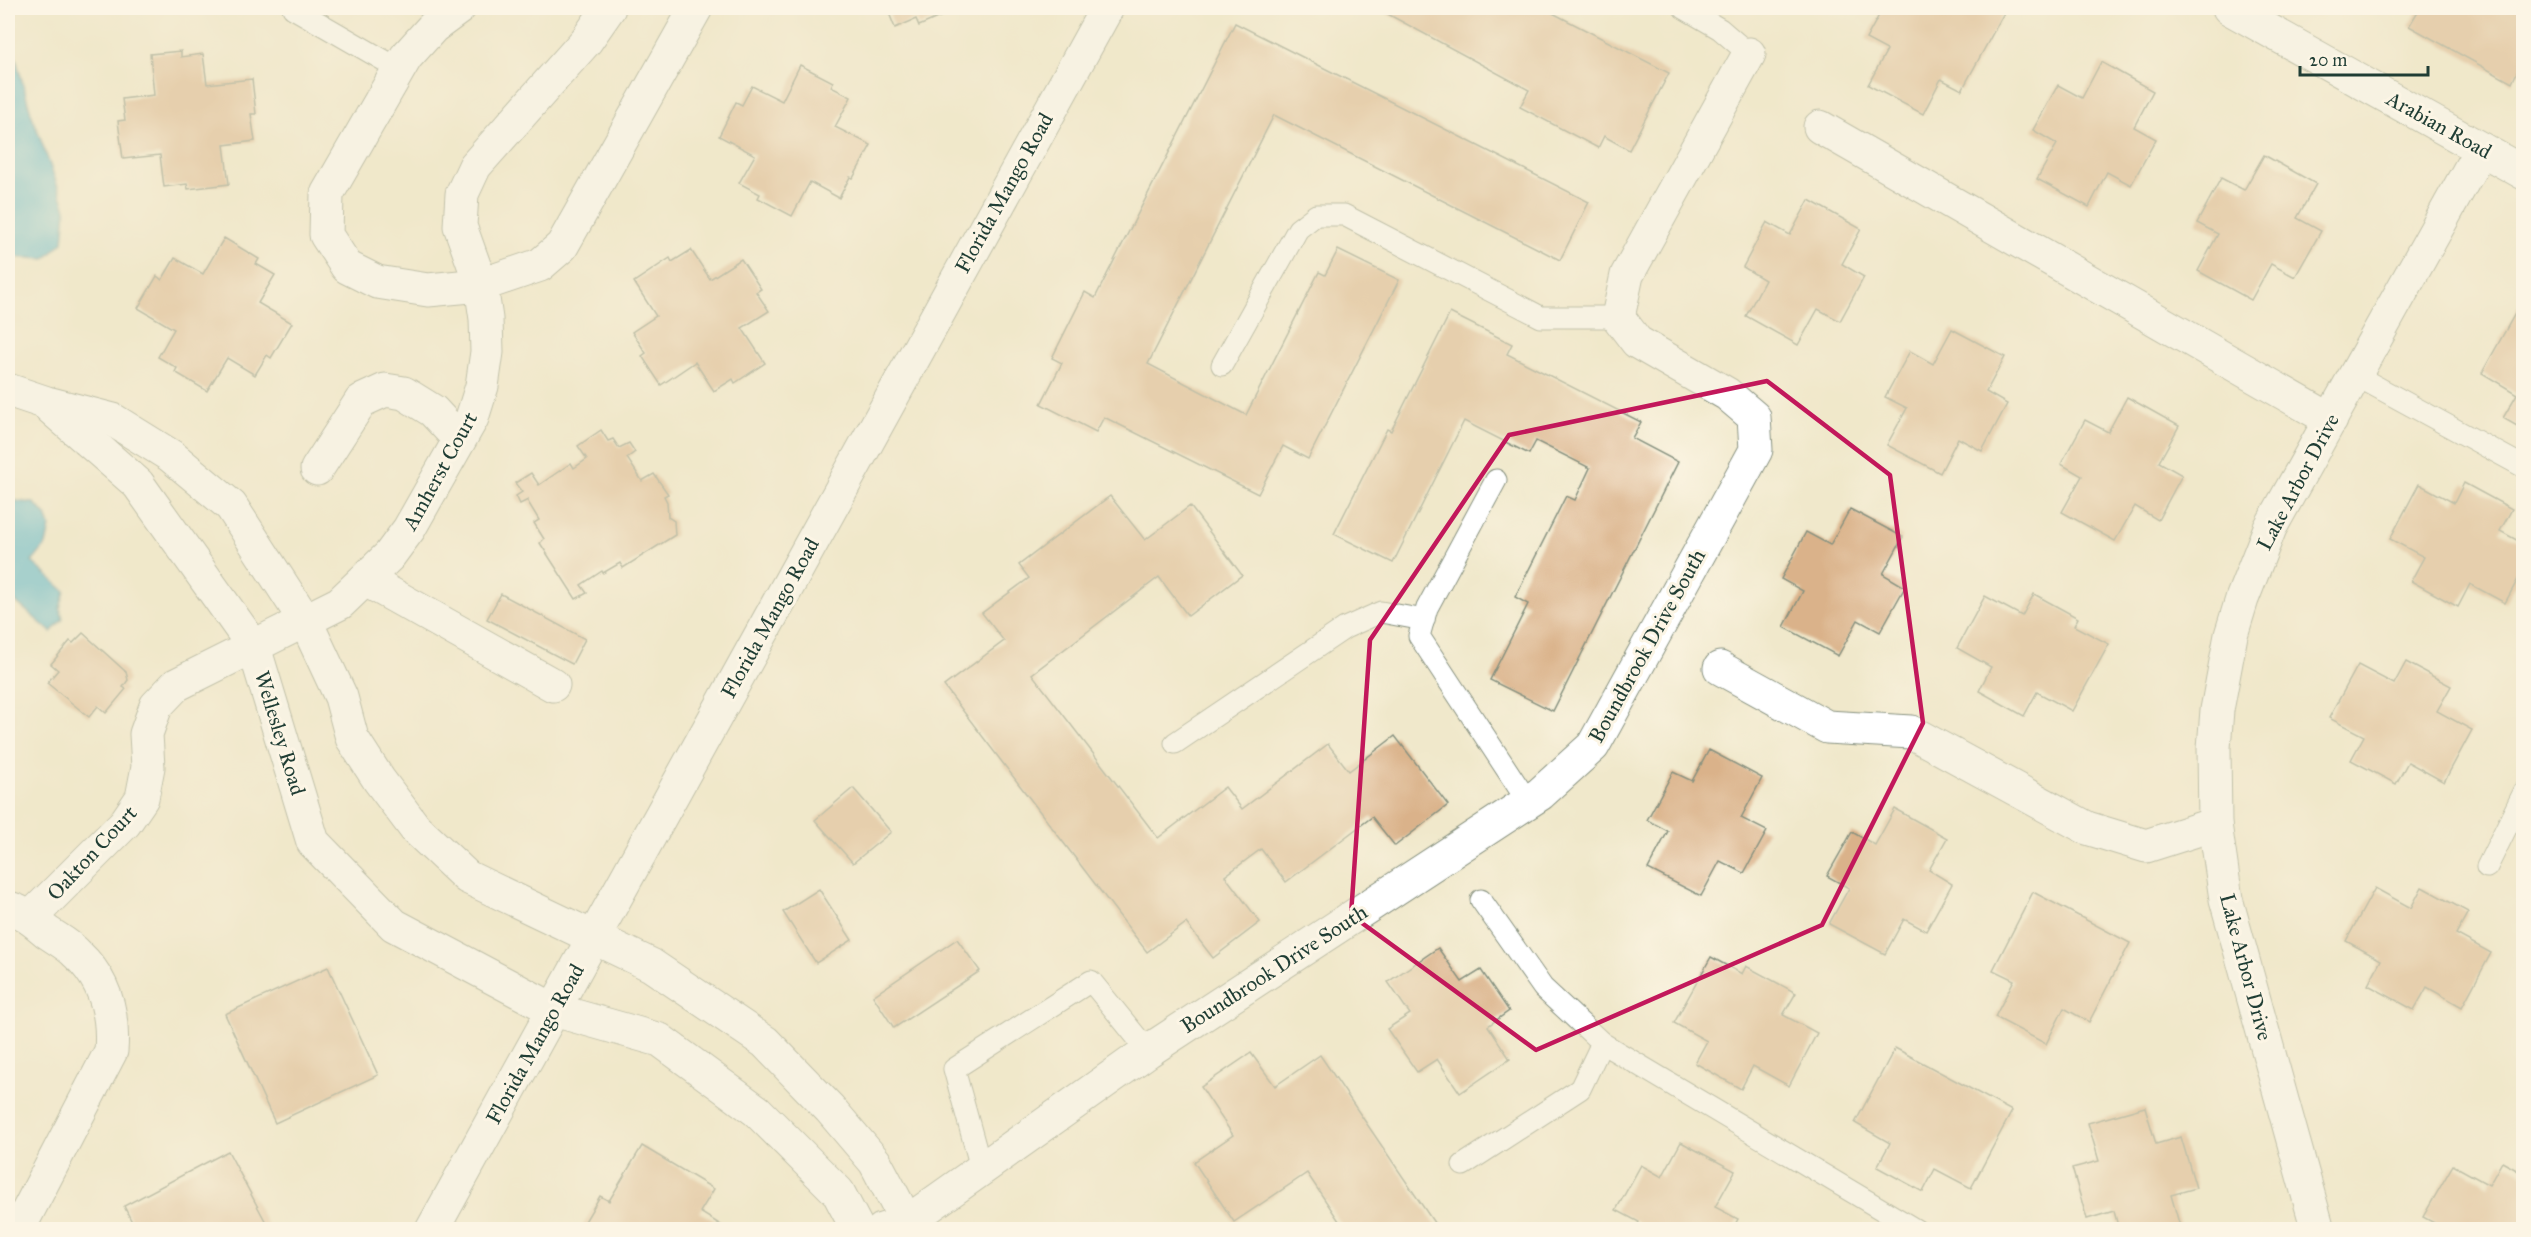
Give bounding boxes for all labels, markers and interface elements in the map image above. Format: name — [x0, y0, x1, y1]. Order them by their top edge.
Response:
scale bar — [2300, 39, 2428, 77]
text: 20 m — [2309, 49, 2347, 71]
street label: Arabian Road — [2381, 85, 2497, 165]
street label: Florida Mango Road — [949, 108, 1059, 278]
street label: Amherst Court — [396, 407, 483, 536]
street label: Lake Arbor Drive — [2251, 409, 2345, 555]
street label: Florida Mango Road — [715, 533, 825, 703]
street label: Boundbrook Drive South — [1583, 544, 1711, 747]
street label: Wellesley Road — [249, 668, 311, 799]
street label: Oakton Court — [42, 800, 143, 906]
street label: Lake Arbor Drive — [2214, 891, 2278, 1044]
street label: Boundbrook Drive South — [1176, 899, 1373, 1039]
street label: Florida Mango Road — [480, 959, 590, 1129]

